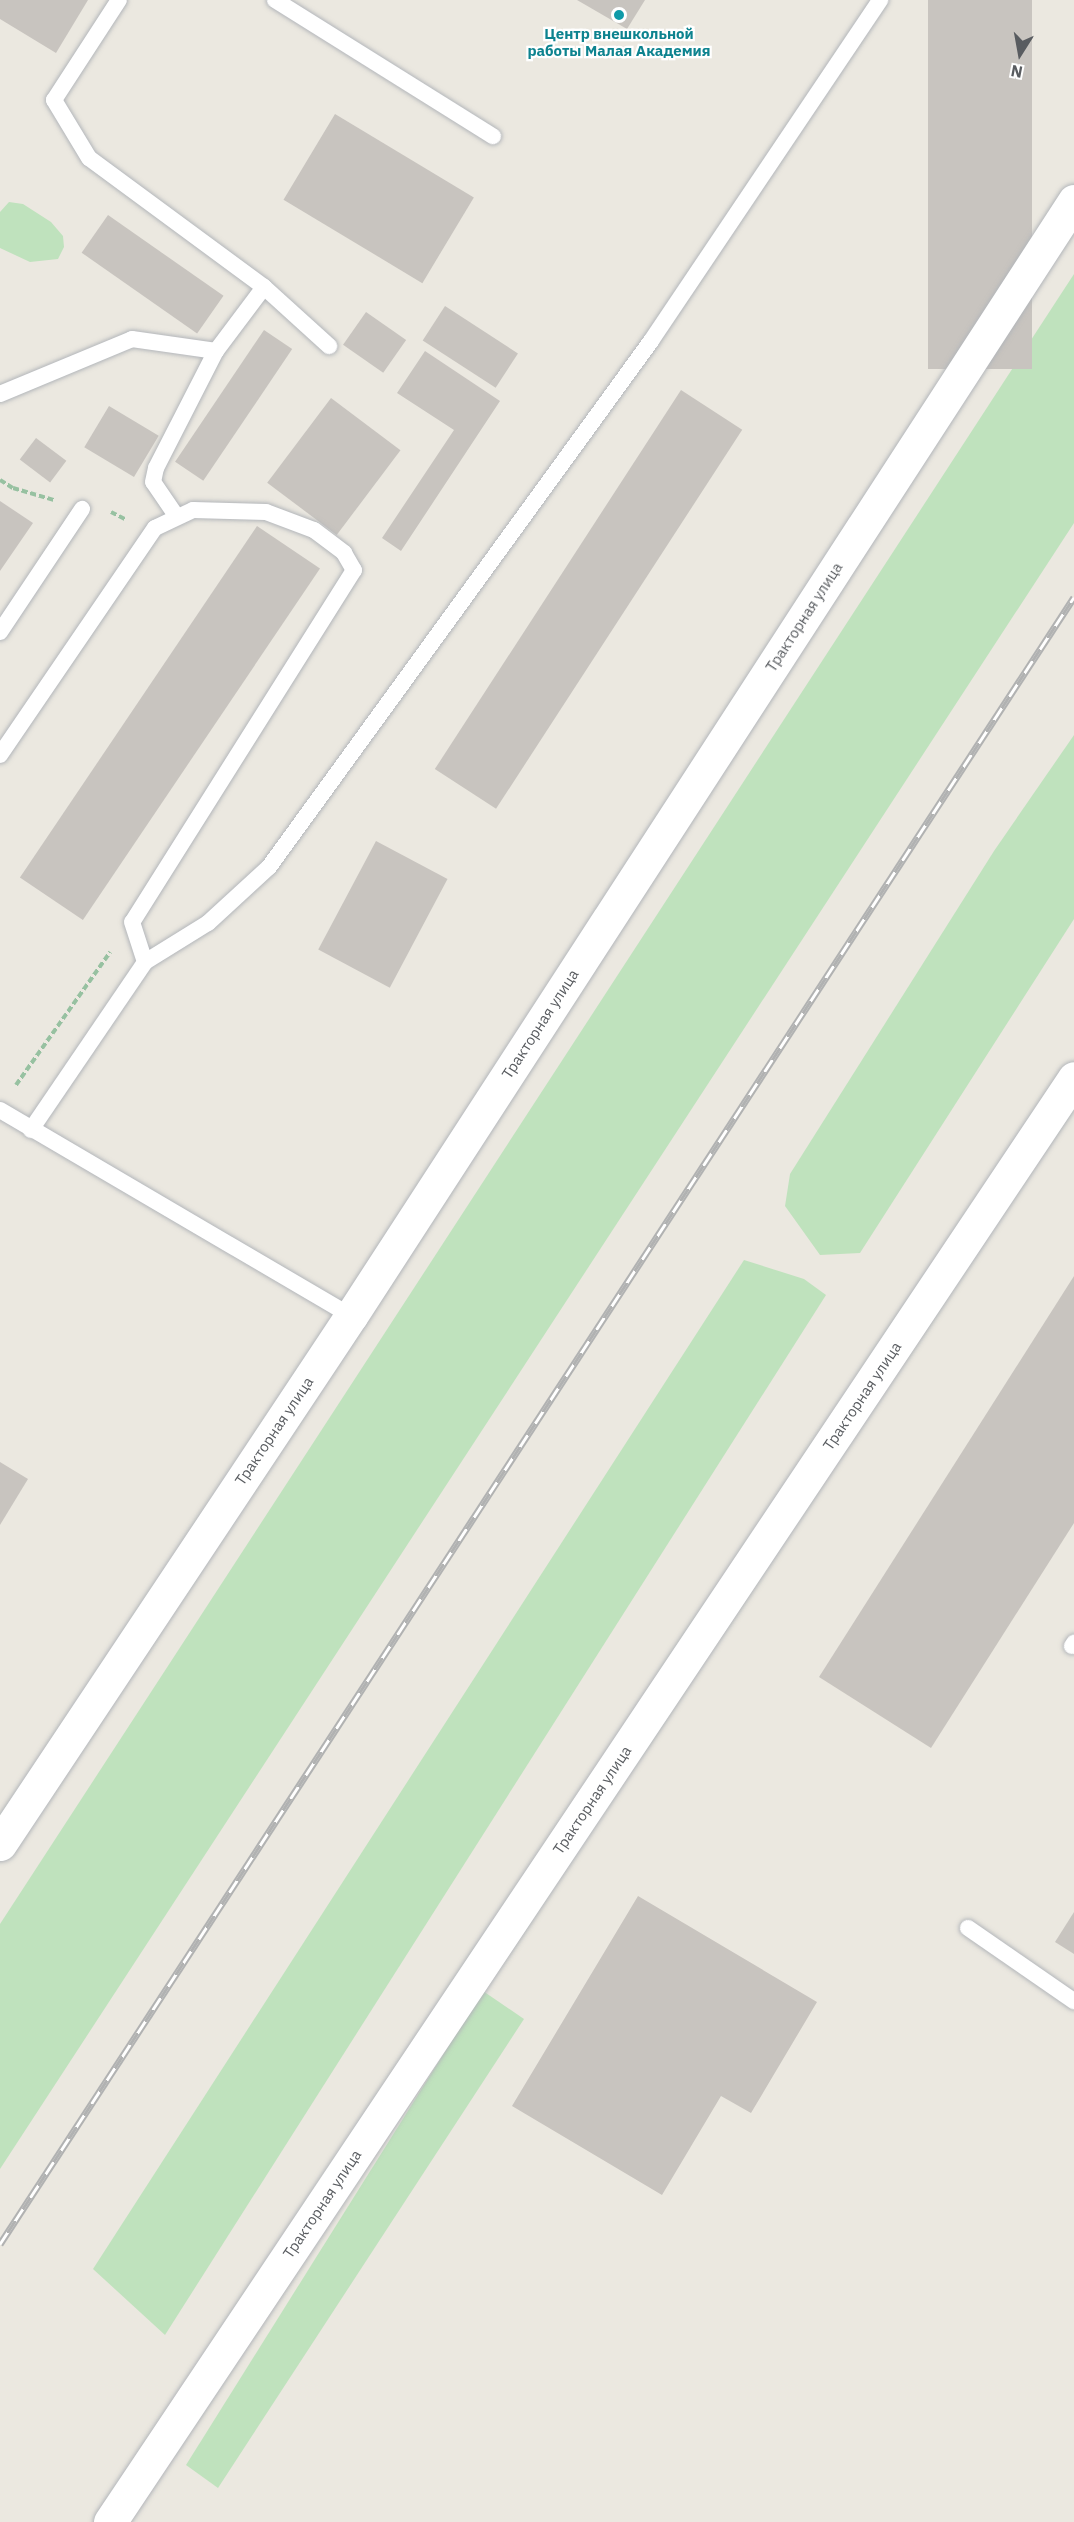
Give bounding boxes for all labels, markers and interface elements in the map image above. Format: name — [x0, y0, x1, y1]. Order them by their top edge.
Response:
marker: Центр внешкольной работы Малая Академия — [612, 8, 626, 22]
place label: Центр внешкольной работы Малая Академия — [527, 24, 711, 59]
north arrow — [990, 24, 1050, 84]
text: N — [1009, 61, 1024, 83]
street label: Тракторная улица — [762, 559, 846, 675]
street label: Тракторная улица — [498, 966, 582, 1082]
street label: Тракторная улица — [819, 1338, 905, 1454]
street label: Тракторная улица — [231, 1373, 317, 1489]
street label: Тракторная улица — [549, 1742, 635, 1858]
street label: Тракторная улица — [279, 2146, 365, 2262]

